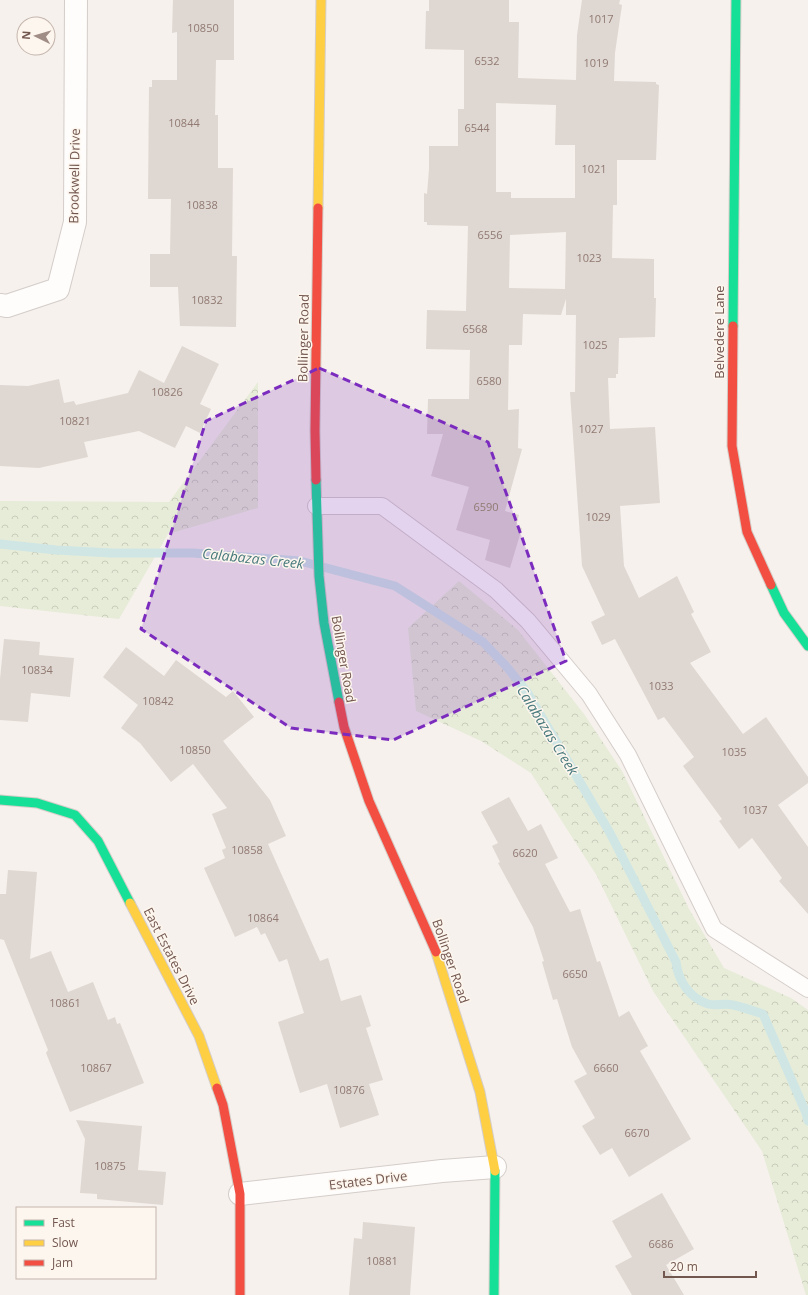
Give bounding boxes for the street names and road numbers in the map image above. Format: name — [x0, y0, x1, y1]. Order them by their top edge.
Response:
street label: Brookwell Drive — [64, 128, 84, 224]
street label: Belvedere Lane — [710, 285, 728, 379]
street label: Bollinger Road — [293, 294, 313, 382]
street label: Bollinger Road — [327, 614, 361, 704]
street label: East Estates Drive — [140, 904, 204, 1008]
street label: Bollinger Road — [428, 916, 474, 1006]
street label: Estates Drive — [328, 1166, 408, 1194]

